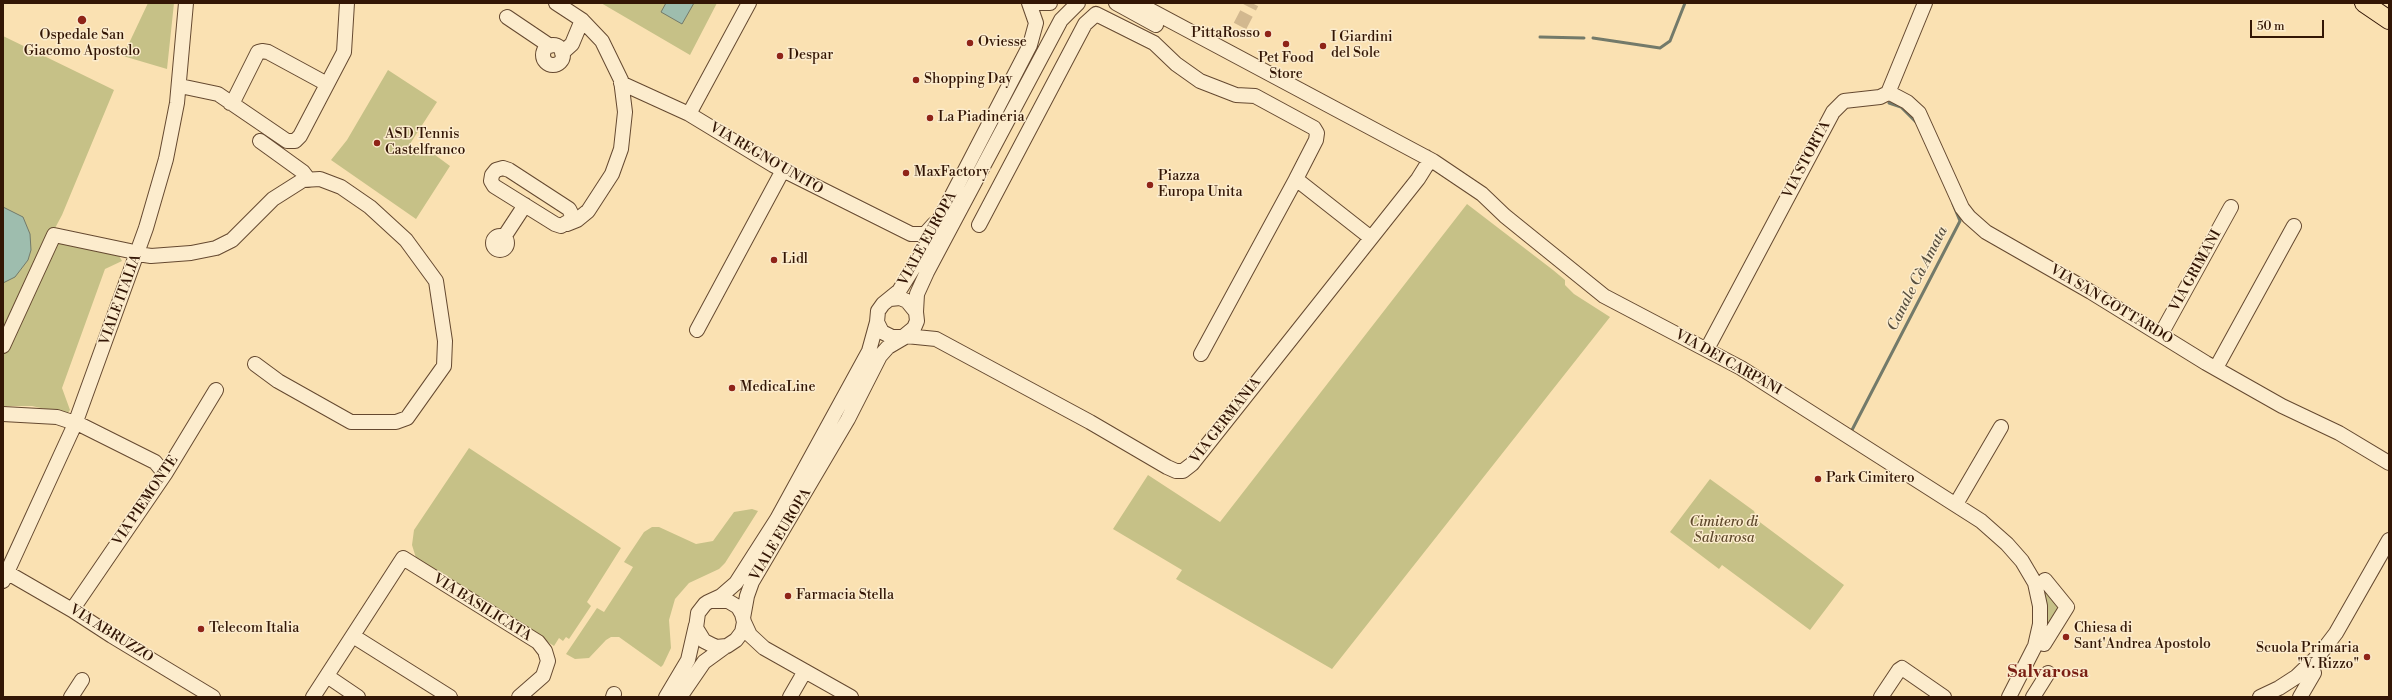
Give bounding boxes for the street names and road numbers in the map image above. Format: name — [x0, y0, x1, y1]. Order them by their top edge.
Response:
street label: VIA STORTA — [1780, 118, 1834, 202]
street label: VIA REGNO UNITO — [706, 120, 826, 198]
street label: VIALE EUROPA — [895, 189, 961, 289]
street label: VIA GRIMANI — [2167, 227, 2225, 315]
street label: VIALE ITALIA — [97, 252, 145, 348]
street label: VIA SAN GOTTARDO — [2047, 262, 2175, 348]
street label: VIA DEI CARPANI — [1672, 327, 1784, 399]
street label: VIA GERMANIA — [1187, 375, 1265, 467]
street label: VIA PIEMONTE — [110, 453, 182, 549]
street label: VIALE EUROPA — [747, 486, 815, 584]
street label: VIA BASILICATA — [430, 571, 534, 645]
street label: VIA ABRUZZO — [66, 602, 156, 666]

